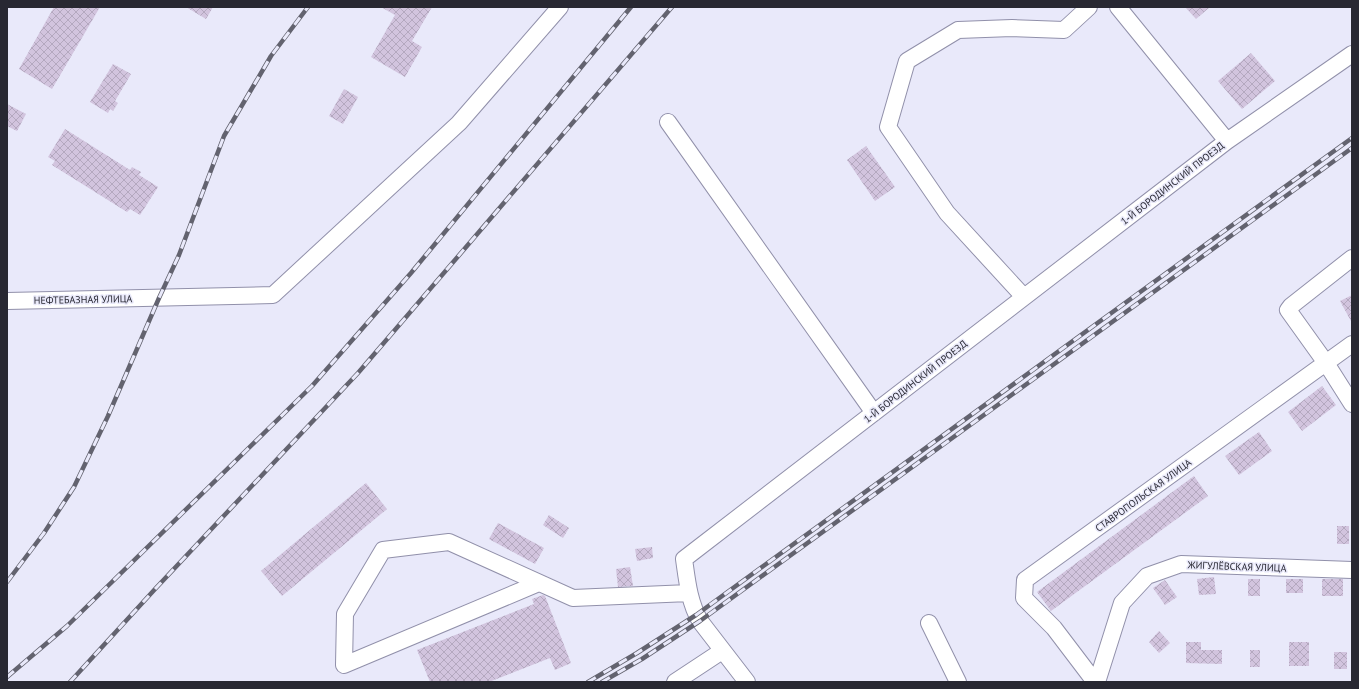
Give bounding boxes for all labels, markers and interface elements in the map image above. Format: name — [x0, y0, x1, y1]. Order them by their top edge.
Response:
street label: 1-Й БОРОДИНСКИЙ ПРОЕЗД — [1118, 139, 1227, 228]
street label: НЕФТЕБАЗНАЯ УЛИЦА — [34, 292, 133, 307]
street label: 1-Й БОРОДИНСКИЙ ПРОЕЗД — [861, 337, 970, 426]
street label: СТАВРОПОЛЬСКАЯ УЛИЦА — [1092, 456, 1194, 535]
street label: ЖИГУЛЁВСКАЯ УЛИЦА — [1186, 558, 1287, 575]

